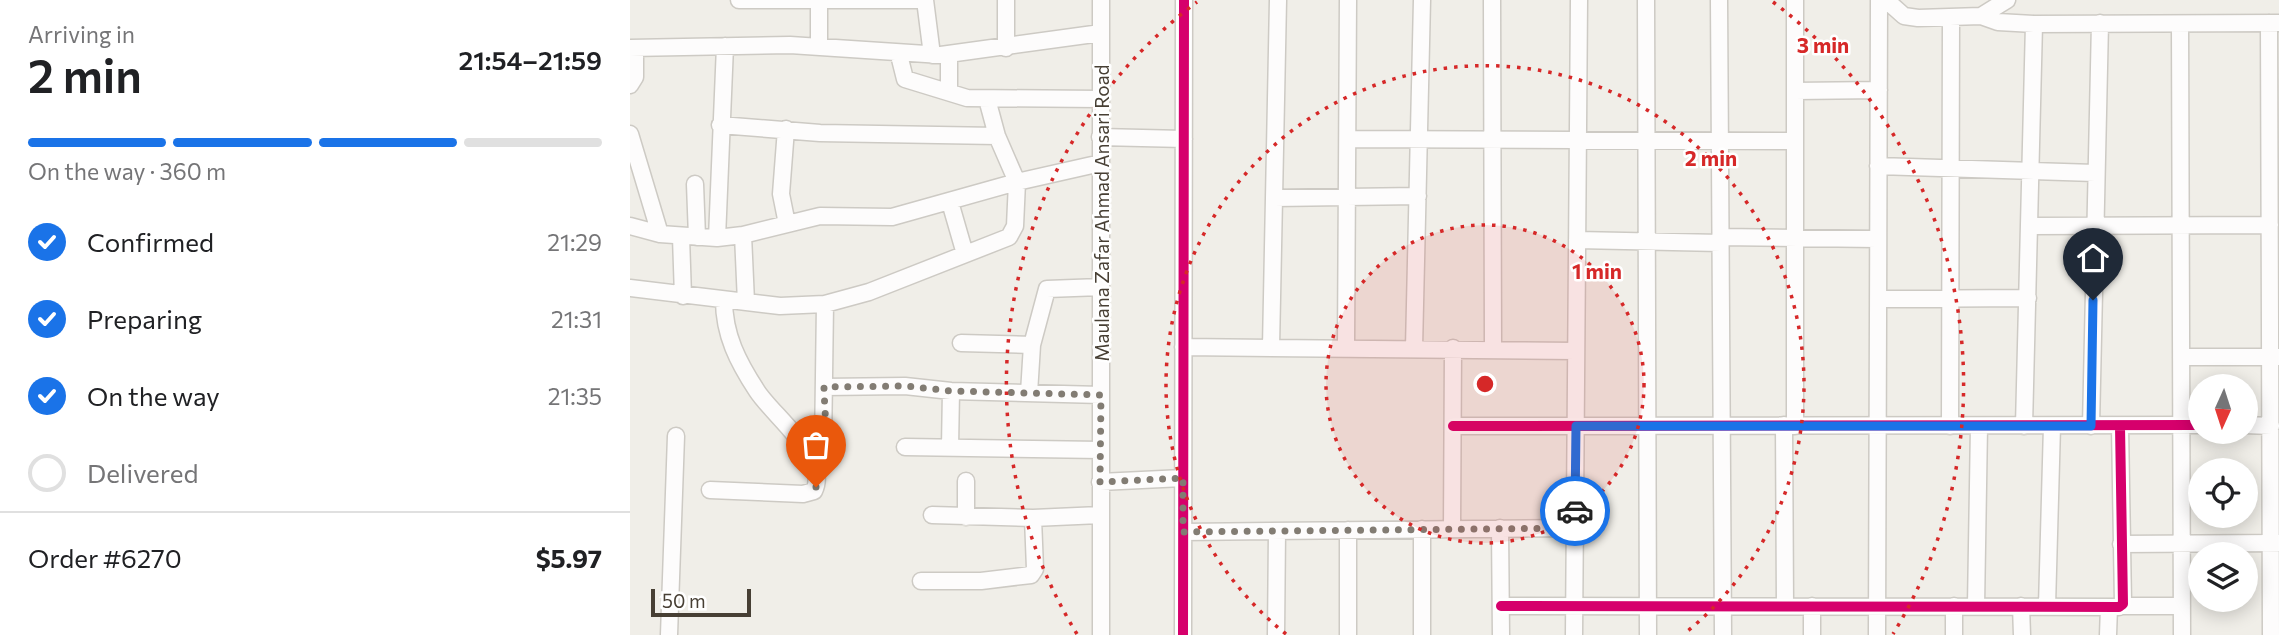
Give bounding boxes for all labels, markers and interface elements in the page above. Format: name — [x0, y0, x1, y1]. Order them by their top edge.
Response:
text: Arriving in — [28, 20, 135, 48]
text: 3 min — [1797, 32, 1849, 57]
text: 21:54–21:59 — [459, 44, 602, 75]
text: 2 min — [28, 46, 142, 102]
street label: Maulana Zafar Ahmad Ansari Road — [1090, 64, 1113, 362]
text: 2 min — [1685, 145, 1737, 170]
text: On the way · 360 m — [28, 157, 226, 185]
icon: check — [28, 223, 66, 261]
text: Confirmed — [87, 226, 214, 257]
text: 21:29 — [547, 228, 602, 256]
pin — [2063, 228, 2123, 300]
icon: home — [2074, 239, 2112, 277]
text: 1 min — [1572, 258, 1622, 283]
icon: check — [28, 300, 66, 338]
text: Preparing — [87, 303, 202, 334]
text: 21:31 — [551, 305, 602, 333]
centre of rings — [1473, 372, 1497, 396]
north arrow — [2188, 374, 2258, 444]
map controls — [2188, 374, 2258, 612]
icon: check — [28, 377, 66, 415]
text: On the way — [87, 380, 220, 411]
text: 21:35 — [548, 382, 602, 410]
pin — [786, 415, 846, 487]
icon: bag — [797, 426, 835, 464]
text: Delivered — [87, 457, 198, 488]
button: locate — [2188, 458, 2258, 528]
courier — [1540, 476, 1610, 546]
icon: car — [1556, 492, 1594, 530]
text: Order #6270 — [28, 542, 182, 573]
text: $5.97 — [536, 542, 602, 573]
button: layers — [2188, 542, 2258, 612]
scale bar — [651, 586, 751, 618]
text: 50 m — [662, 589, 706, 612]

